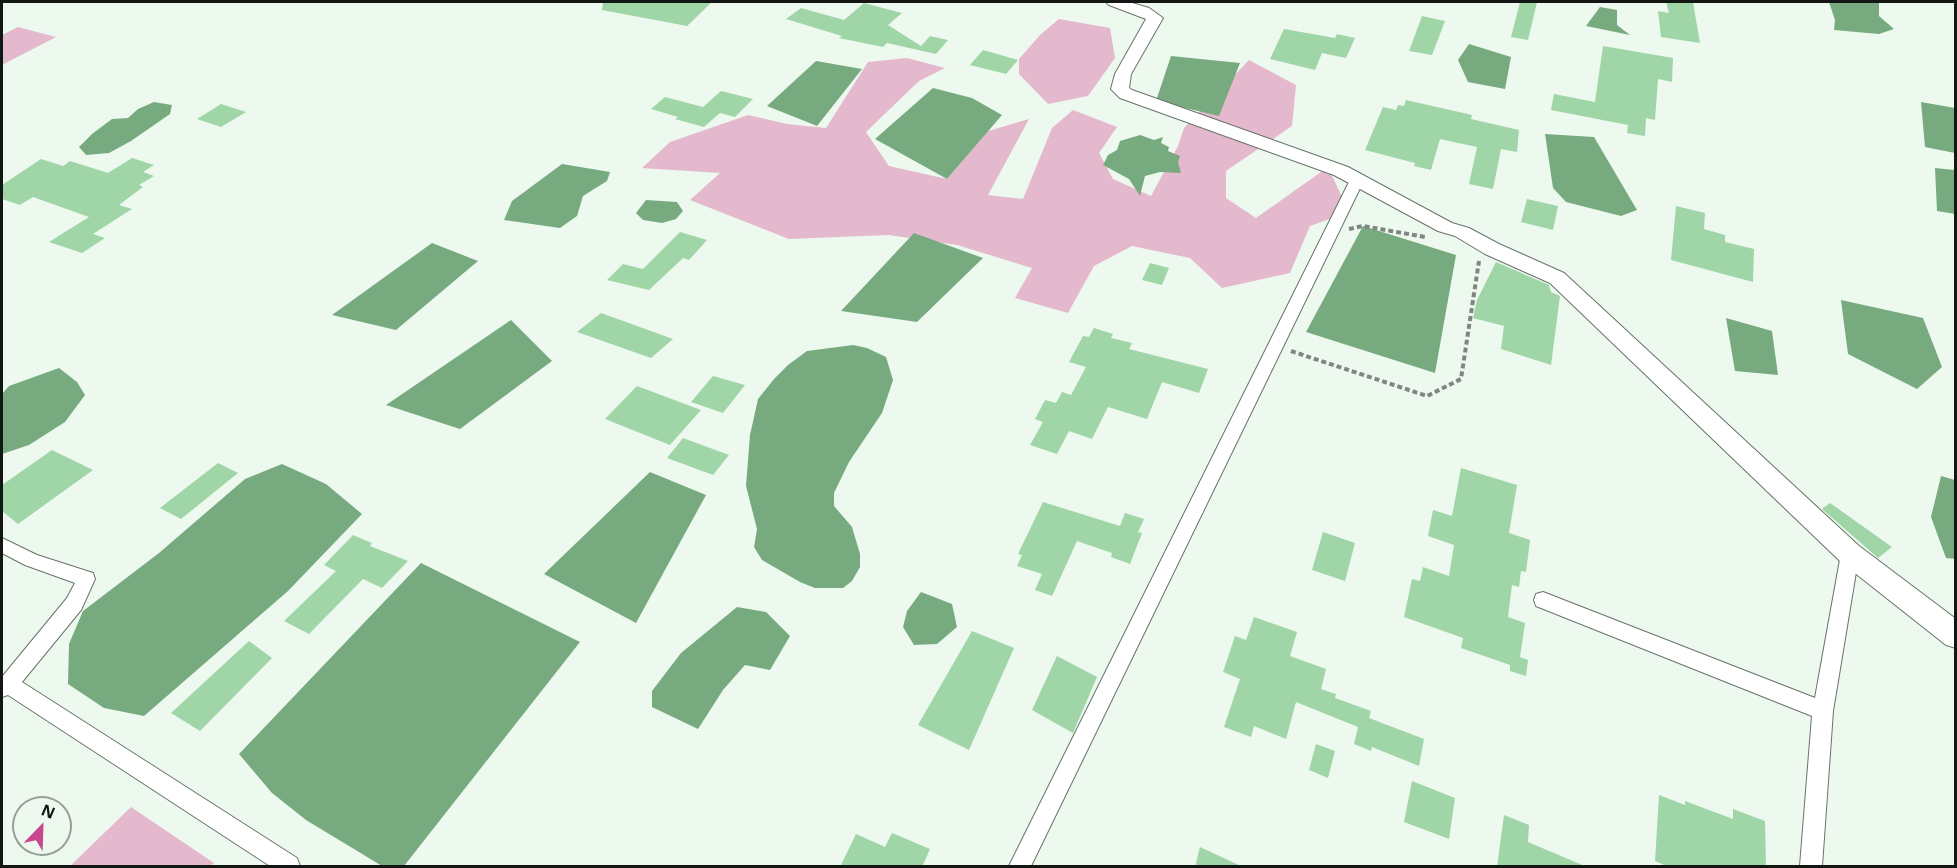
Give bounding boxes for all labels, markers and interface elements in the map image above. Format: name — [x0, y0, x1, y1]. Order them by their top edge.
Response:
north arrow — [12, 796, 72, 856]
text: N — [38, 799, 59, 824]

